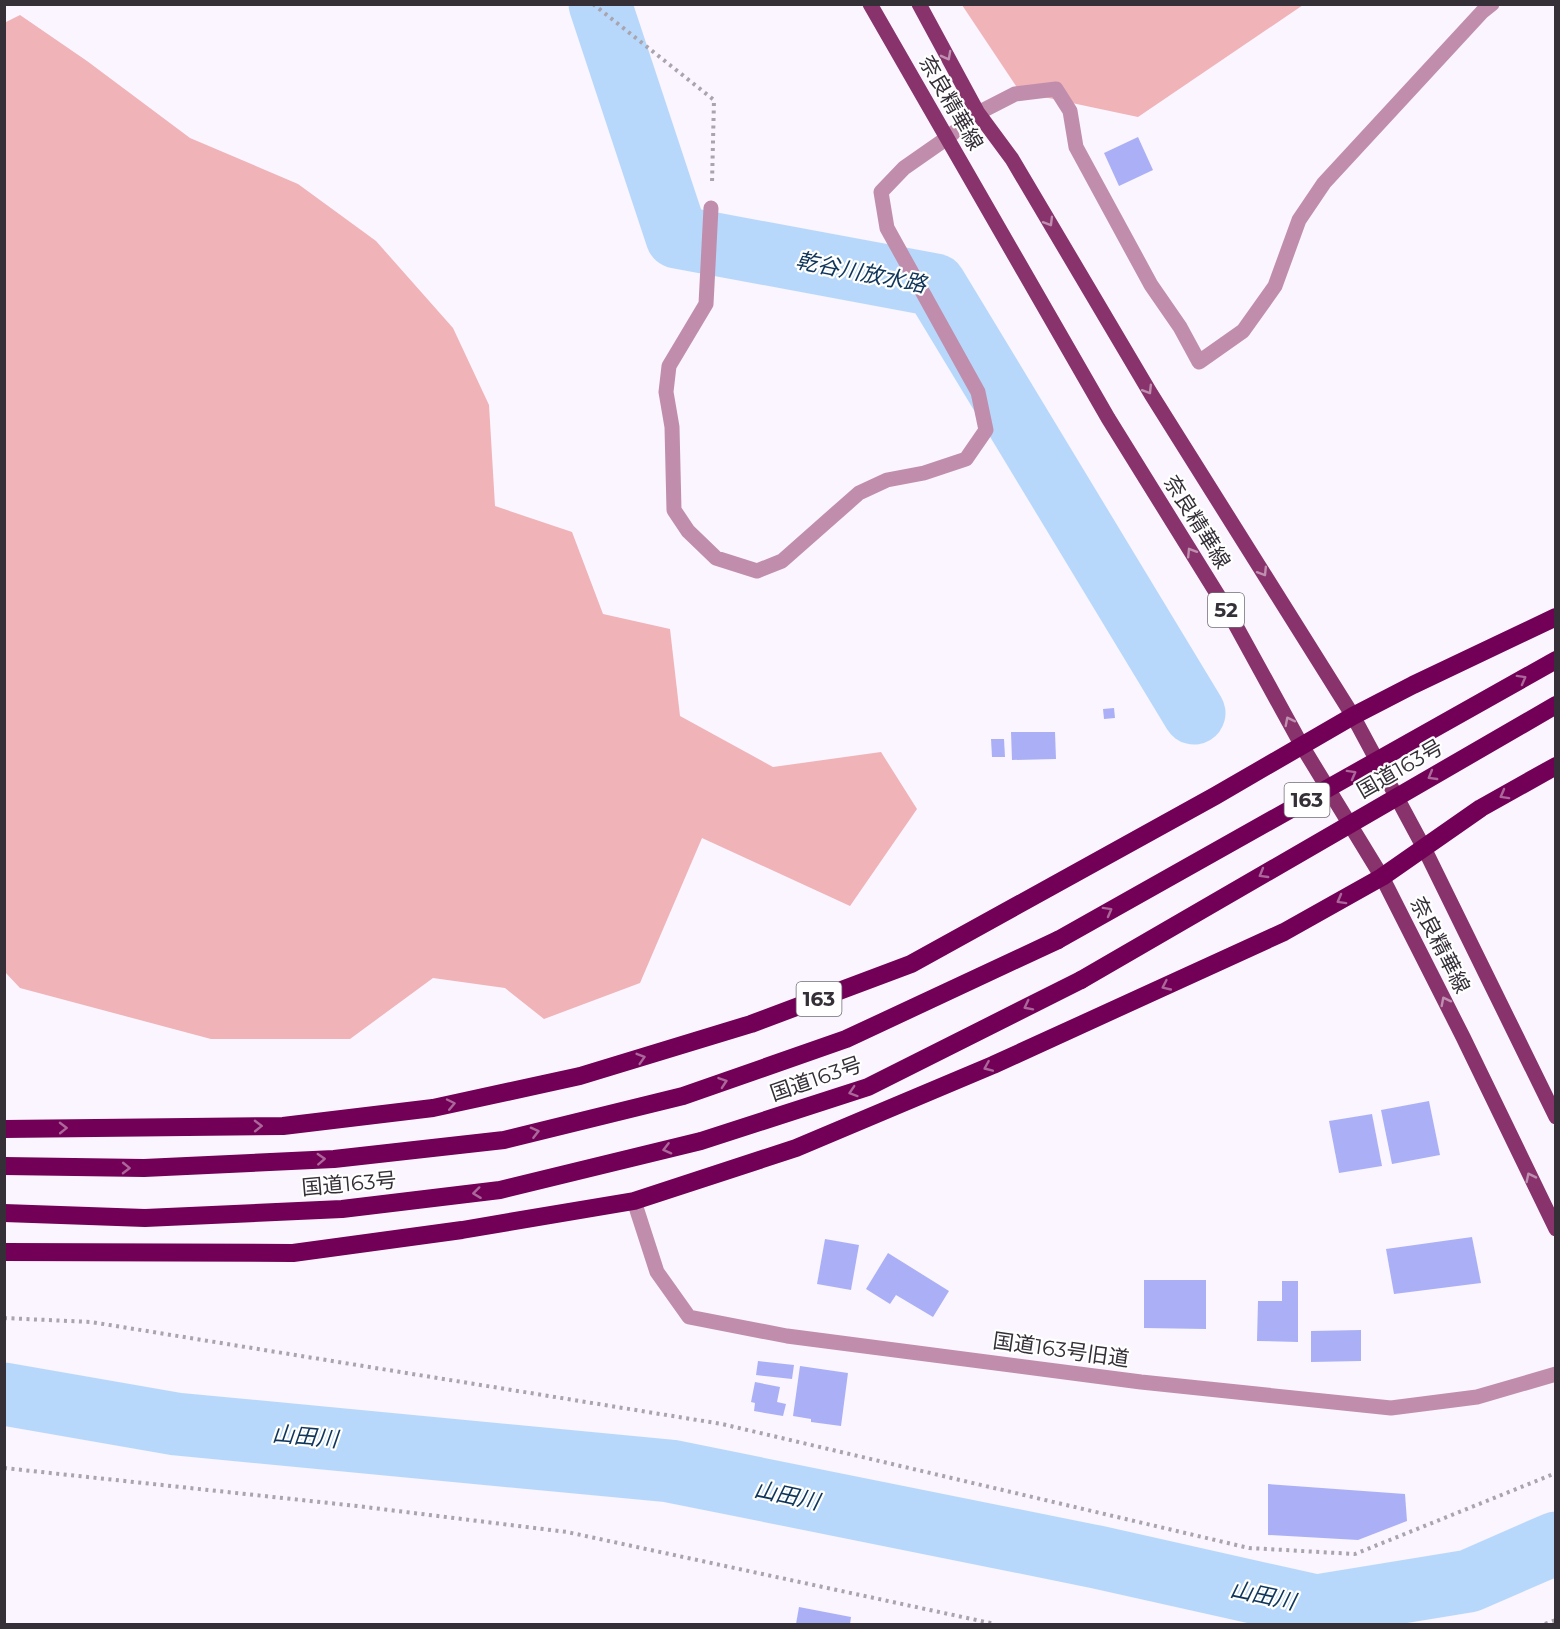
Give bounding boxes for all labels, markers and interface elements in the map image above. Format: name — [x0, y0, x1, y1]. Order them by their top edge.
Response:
one-way arrow — [940, 50, 951, 60]
street label: 奈良精華線 — [914, 51, 989, 154]
one-way arrow — [1042, 216, 1053, 226]
water label: 乾谷川放水路 — [794, 247, 930, 299]
one-way arrow — [1141, 384, 1153, 394]
street label: 奈良精華線 — [1159, 471, 1236, 573]
one-way arrow — [1187, 548, 1199, 558]
one-way arrow — [1256, 566, 1267, 577]
road number: 52 — [1208, 593, 1244, 627]
one-way arrow — [1515, 675, 1526, 686]
one-way arrow — [1284, 716, 1296, 727]
street label: 国道163号 — [1352, 734, 1447, 803]
one-way arrow — [1428, 769, 1438, 780]
one-way arrow — [1346, 770, 1356, 781]
road number: 163 — [1284, 783, 1330, 817]
one-way arrow — [1500, 787, 1511, 799]
one-way arrow — [1259, 867, 1270, 878]
street label: 奈良精華線 — [1405, 892, 1475, 997]
one-way arrow — [1337, 893, 1347, 904]
one-way arrow — [1102, 907, 1113, 918]
one-way arrow — [1161, 978, 1172, 990]
road number: 163 — [796, 982, 842, 1016]
one-way arrow — [1440, 997, 1452, 1008]
one-way arrow — [1024, 999, 1035, 1010]
street label: 国道163号 — [767, 1051, 865, 1106]
one-way arrow — [635, 1053, 646, 1065]
one-way arrow — [984, 1060, 995, 1072]
one-way arrow — [717, 1076, 728, 1089]
one-way arrow — [848, 1084, 859, 1097]
one-way arrow — [446, 1098, 456, 1111]
one-way arrow — [253, 1120, 262, 1132]
one-way arrow — [58, 1122, 67, 1134]
one-way arrow — [530, 1127, 540, 1140]
one-way arrow — [662, 1142, 672, 1155]
one-way arrow — [316, 1153, 325, 1166]
one-way arrow — [121, 1162, 130, 1174]
street label: 国道163号 — [300, 1167, 397, 1200]
one-way arrow — [1526, 1172, 1538, 1183]
one-way arrow — [473, 1186, 482, 1199]
street label: 国道163号旧道 — [991, 1328, 1131, 1371]
water label: 山田川 — [271, 1420, 341, 1453]
water label: 山田川 — [752, 1475, 824, 1516]
water label: 山田川 — [1228, 1575, 1300, 1616]

